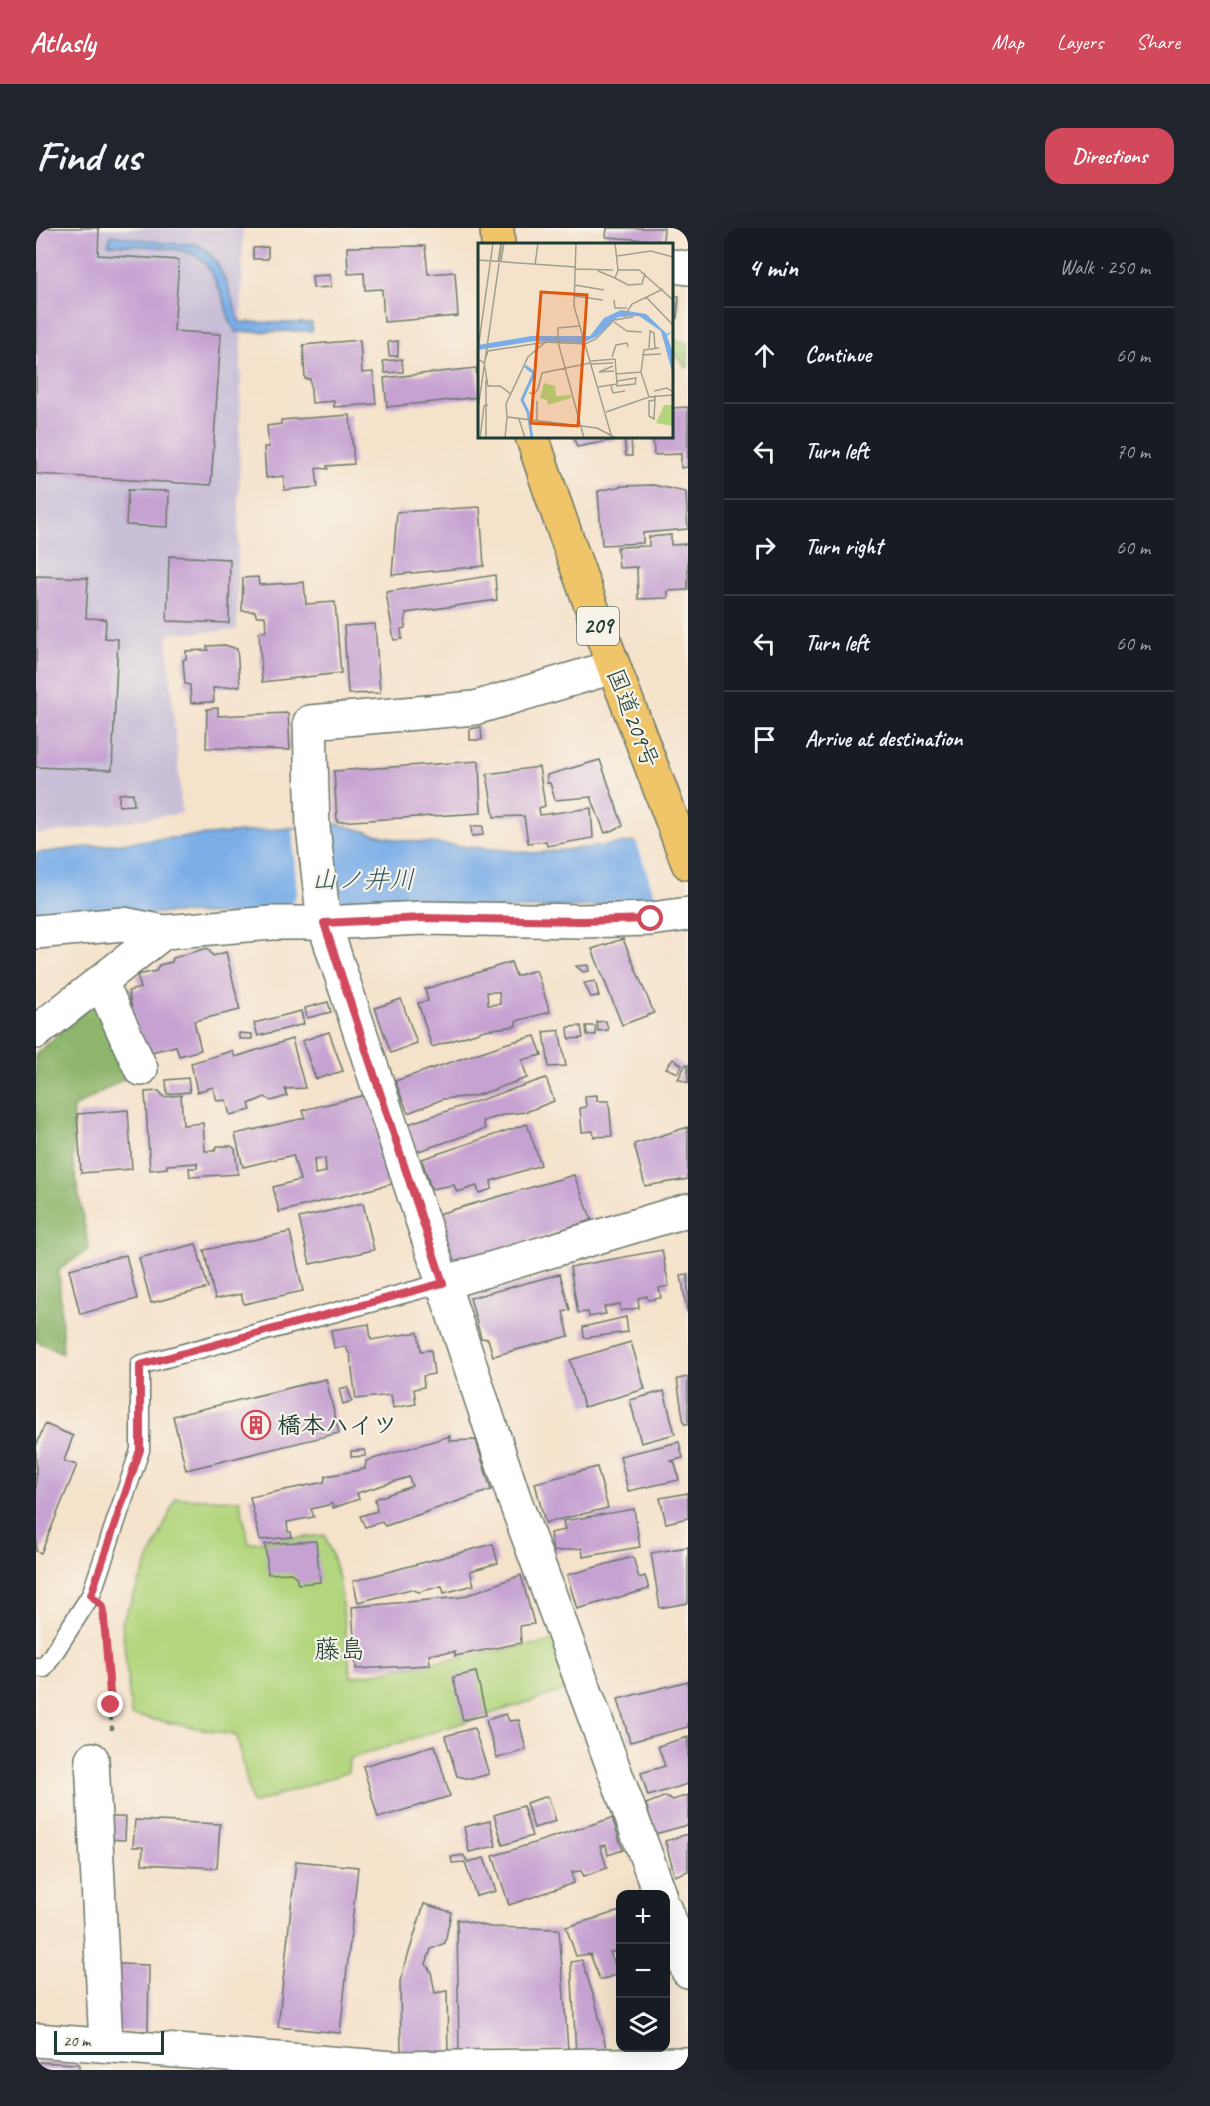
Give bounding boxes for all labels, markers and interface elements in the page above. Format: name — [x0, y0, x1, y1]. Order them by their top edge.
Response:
text: Atlasly — [30, 25, 95, 60]
text: Map — [991, 29, 1024, 55]
text: Layers — [1057, 29, 1103, 55]
text: Share — [1136, 29, 1180, 55]
button: Directions — [1045, 128, 1174, 184]
text: Find us — [36, 130, 141, 183]
inset map — [478, 243, 673, 438]
text: 4 min — [748, 251, 798, 284]
text: Walk · 250 m — [1060, 255, 1150, 280]
icon: ahead — [748, 339, 781, 372]
text: Continue — [805, 341, 871, 369]
text: 60 m — [1116, 343, 1150, 368]
icon: left — [748, 435, 781, 468]
text: Turn left — [805, 437, 869, 465]
text: 70 m — [1116, 439, 1150, 464]
icon: right — [748, 531, 781, 564]
text: Turn right — [805, 533, 882, 561]
text: 60 m — [1116, 535, 1150, 560]
road number: 209 — [577, 607, 619, 645]
icon: left — [748, 627, 781, 660]
text: Turn left — [805, 629, 869, 657]
text: 60 m — [1116, 631, 1150, 656]
street label: 国道209号 — [600, 664, 666, 772]
icon: arrive — [748, 723, 781, 756]
text: Arrive at destination — [805, 725, 962, 753]
water label: 山ノ井川 — [311, 863, 415, 896]
route start — [637, 905, 663, 931]
building icon: 橋本ハイツ — [240, 1409, 272, 1441]
place label: 橋本ハイツ — [277, 1410, 397, 1440]
district label: 藤島 — [314, 1633, 366, 1666]
route end — [97, 1691, 123, 1717]
map controls — [616, 1890, 670, 2052]
button: + — [616, 1890, 670, 1944]
button: − — [616, 1944, 670, 1998]
button: layers — [616, 1998, 670, 2052]
scale bar — [54, 2028, 164, 2056]
text: 20 m — [63, 2031, 90, 2051]

